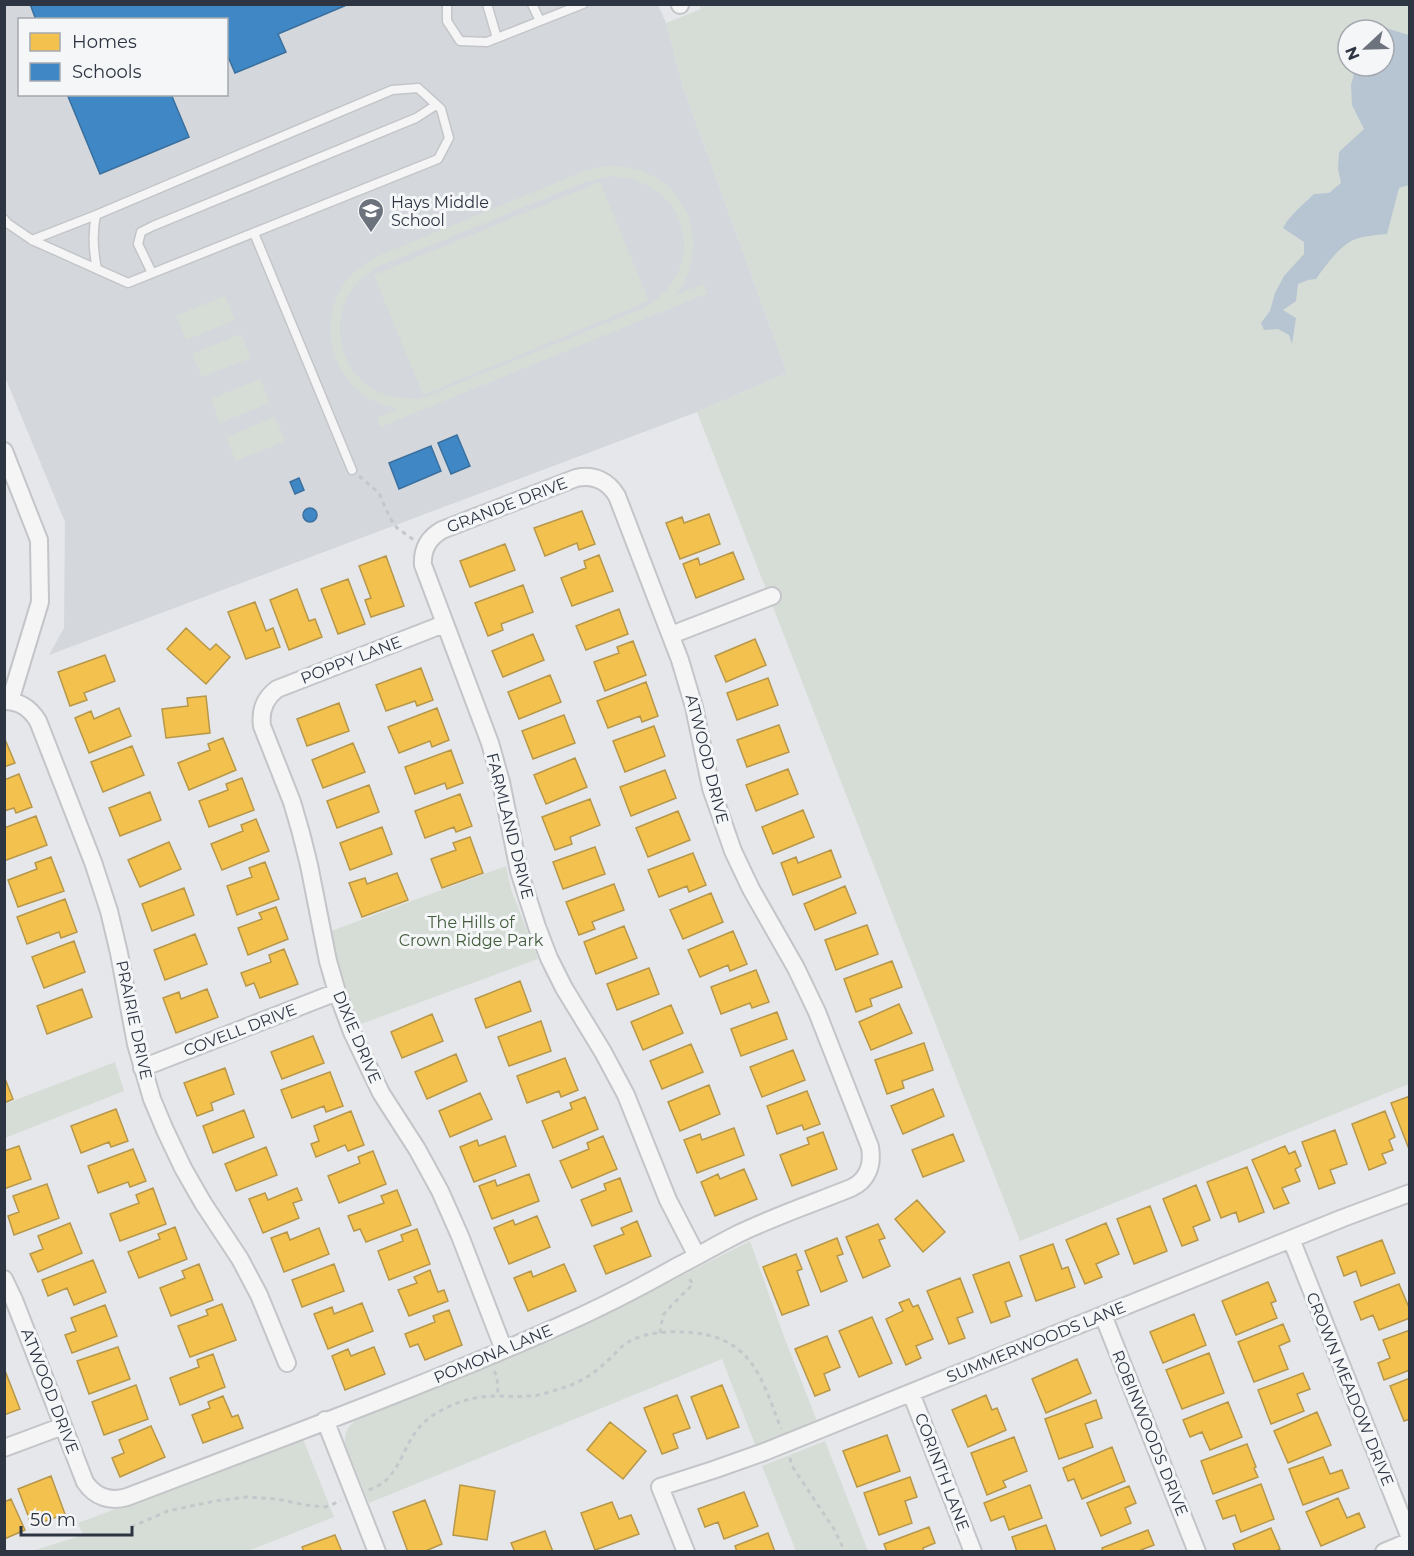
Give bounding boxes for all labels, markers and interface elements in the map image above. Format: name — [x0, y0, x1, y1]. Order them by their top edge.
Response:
legend — [18, 18, 228, 96]
north arrow — [1336, 18, 1396, 78]
text: Homes — [72, 31, 137, 53]
text: N — [1341, 44, 1364, 63]
text: Schools — [72, 61, 142, 83]
place label: Hays Middle School — [391, 193, 489, 230]
school or university icon: Hays Middle School — [356, 196, 386, 234]
street label: GRANDE DRIVE — [444, 473, 570, 537]
street label: POPPY LANE — [298, 632, 404, 688]
street label: ATWOOD DRIVE — [682, 692, 732, 826]
street label: FARMLAND DRIVE — [483, 751, 537, 901]
park label: The Hills of Crown Ridge Park — [399, 913, 544, 950]
street label: PRAIRIE DRIVE — [112, 959, 156, 1081]
street label: DIXIE DRIVE — [329, 988, 385, 1086]
street label: COVELL DRIVE — [181, 1000, 299, 1060]
street label: CROWN MEADOW DRIVE — [1302, 1289, 1398, 1489]
street label: SUMMERWOODS LANE — [944, 1297, 1128, 1387]
street label: POMONA LANE — [431, 1320, 555, 1388]
street label: ATWOOD DRIVE — [17, 1326, 83, 1456]
street label: ROBINWOODS DRIVE — [1108, 1347, 1192, 1519]
street label: CORINTH LANE — [911, 1410, 973, 1534]
scale bar — [21, 1499, 132, 1537]
text: 50 m — [30, 1509, 76, 1531]

